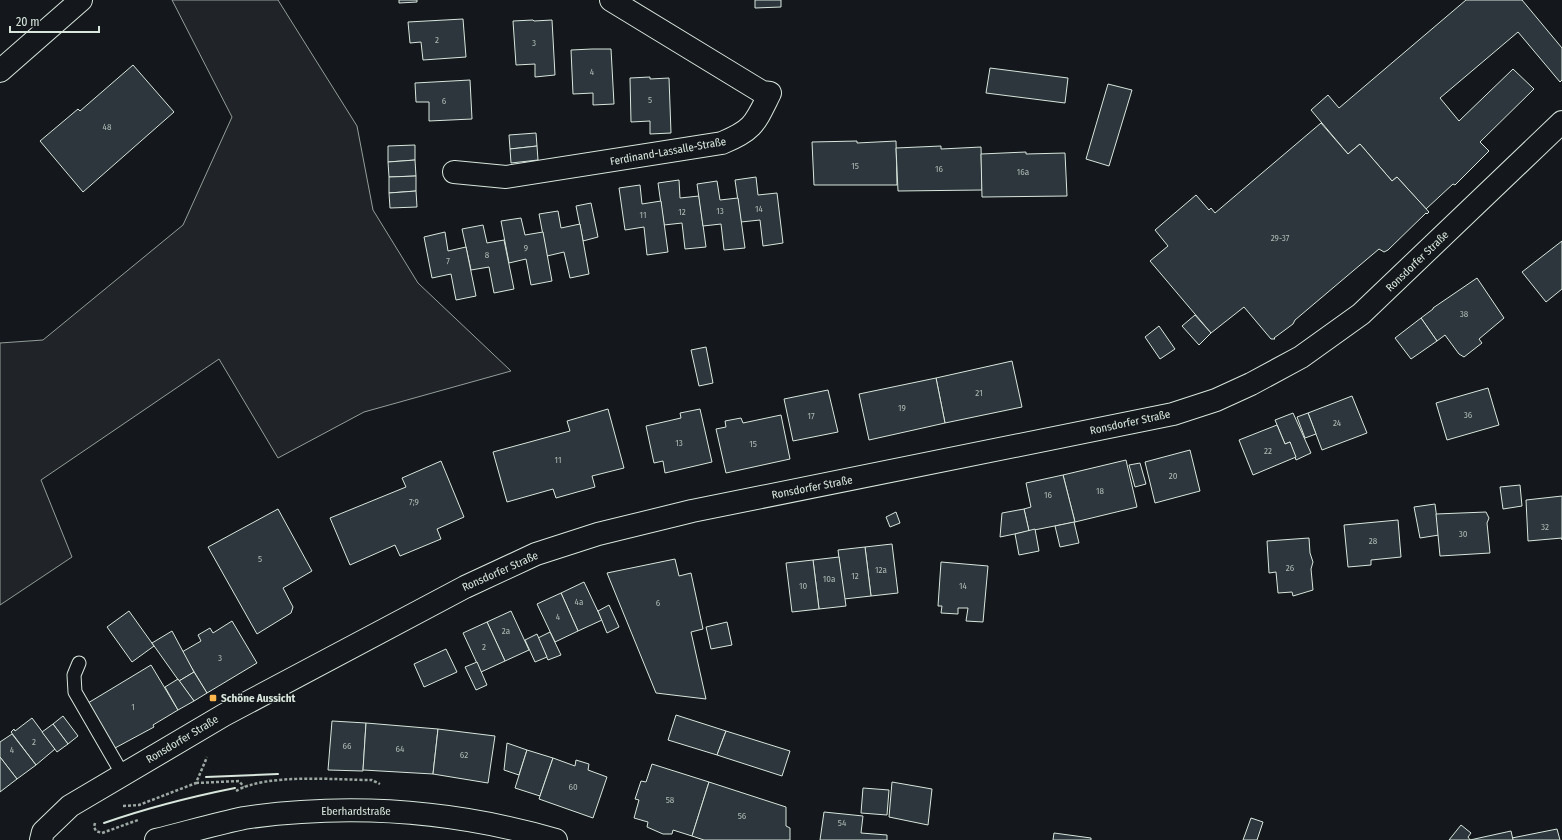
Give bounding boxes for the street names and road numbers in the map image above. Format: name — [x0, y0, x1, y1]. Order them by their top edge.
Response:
street label: Ferdinand-Lassalle-Straße — [609, 135, 727, 168]
street label: Ronsdorfer Straße — [1383, 228, 1451, 295]
street label: Ronsdorfer Straße — [1089, 408, 1172, 437]
street label: Ronsdorfer Straße — [771, 473, 854, 502]
street label: Ronsdorfer Straße — [460, 549, 540, 594]
street label: Ronsdorfer Straße — [144, 713, 221, 766]
street label: Eberhardstraße — [321, 805, 391, 818]

